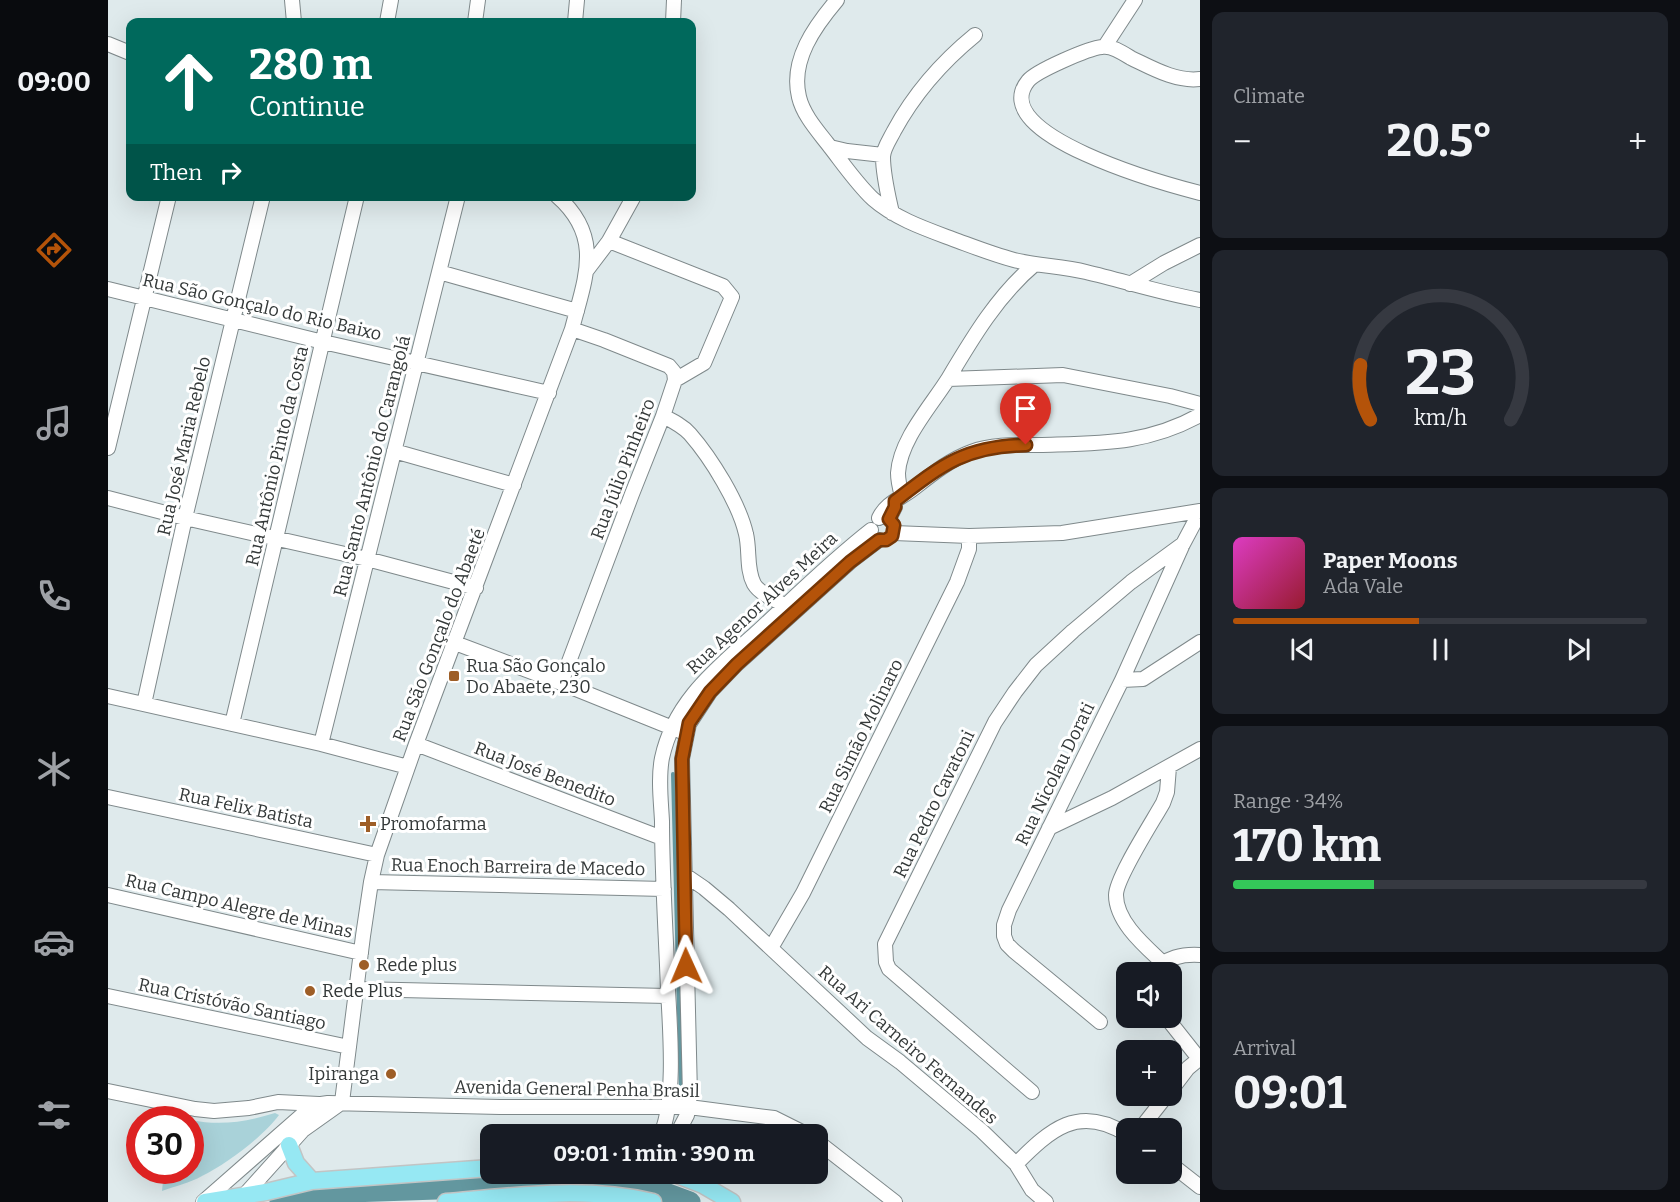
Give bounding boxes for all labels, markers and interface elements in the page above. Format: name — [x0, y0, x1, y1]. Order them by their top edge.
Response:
text: 280 m — [249, 40, 372, 90]
icon: ahead — [150, 42, 228, 120]
text: 09:00 — [17, 66, 91, 98]
text: Climate — [1233, 84, 1305, 108]
text: Continue — [249, 91, 365, 123]
text: 20.5° — [1387, 114, 1493, 168]
text: − — [1233, 122, 1251, 162]
text: + — [1628, 122, 1647, 162]
icon: right — [214, 156, 247, 189]
text: Then — [150, 159, 202, 186]
icon: directions — [33, 229, 75, 271]
street label: Rua São Gonçalo do Rio Baixo — [140, 269, 384, 345]
street label: Rua Santo Antônio do Carangolá — [329, 333, 415, 599]
text: 23 — [1404, 336, 1476, 411]
street label: Rua Antônio Pinto da Costa — [241, 344, 313, 568]
street label: Rua José Maria Rebelo — [153, 354, 215, 538]
pin — [1000, 383, 1051, 445]
icon: arrive — [1009, 392, 1042, 425]
street label: Rua Júlio Pinheiro — [586, 395, 660, 543]
icon: music — [33, 402, 75, 444]
text: km/h — [1413, 405, 1467, 431]
street label: Rua São Gonçalo do Abaeté — [388, 525, 490, 745]
street label: Rua Agenor Alves Meira — [682, 527, 842, 679]
text: Paper Moons — [1323, 547, 1458, 574]
text: Ada Vale — [1323, 574, 1403, 598]
icon: phone — [33, 575, 75, 617]
icon: previous — [1286, 633, 1319, 666]
icon: pause — [1424, 633, 1457, 666]
icon: next — [1562, 633, 1595, 666]
place label: Rua São Gonçalo Do Abaete, 230 — [466, 655, 606, 698]
street label: Rua Simão Molinaro — [814, 655, 908, 817]
marker: Rua São Gonçalo Do Abaete, 230 — [447, 669, 461, 683]
street label: Rua Nicolau Dorati — [1011, 699, 1099, 849]
street label: Rua Pedro Cavatoni — [889, 727, 979, 881]
street label: Rua José Benedito — [471, 737, 619, 811]
icon: climate — [33, 748, 75, 790]
street label: Rua Felix Batista — [177, 783, 315, 833]
text: Range · 34% — [1233, 789, 1344, 813]
place label: Promofarma — [380, 813, 487, 835]
marker: Promofarma — [361, 817, 375, 831]
text: 170 km — [1233, 819, 1381, 873]
street label: Rua Enoch Barreira de Macedo — [391, 854, 645, 880]
street label: Rua Campo Alegre de Minas — [123, 869, 355, 943]
icon: car — [33, 921, 75, 963]
position arrow — [654, 934, 718, 998]
place label: Rede plus — [376, 954, 457, 976]
marker: Rede plus — [357, 958, 371, 972]
street label: Rua Ari Carneiro Fernandes — [814, 961, 1002, 1129]
map controls — [1116, 962, 1182, 1184]
button: sound — [1116, 962, 1182, 1028]
street label: Rua Cristóvão Santiago — [136, 973, 328, 1035]
place label: Rede Plus — [322, 980, 403, 1002]
marker: Rede Plus — [303, 984, 317, 998]
text: Arrival — [1233, 1036, 1296, 1060]
button: + — [1116, 1040, 1182, 1106]
place label: Ipiranga — [308, 1063, 379, 1085]
text: 09:01 — [1233, 1066, 1346, 1120]
marker: Ipiranga — [384, 1067, 398, 1081]
street label: Avenida General Penha Brasil — [454, 1076, 700, 1102]
icon: filters — [33, 1094, 75, 1136]
speed limit sign: 30 — [126, 1106, 204, 1184]
button: − — [1116, 1118, 1182, 1184]
text: 09:01 · 1 min · 390 m — [553, 1140, 755, 1167]

